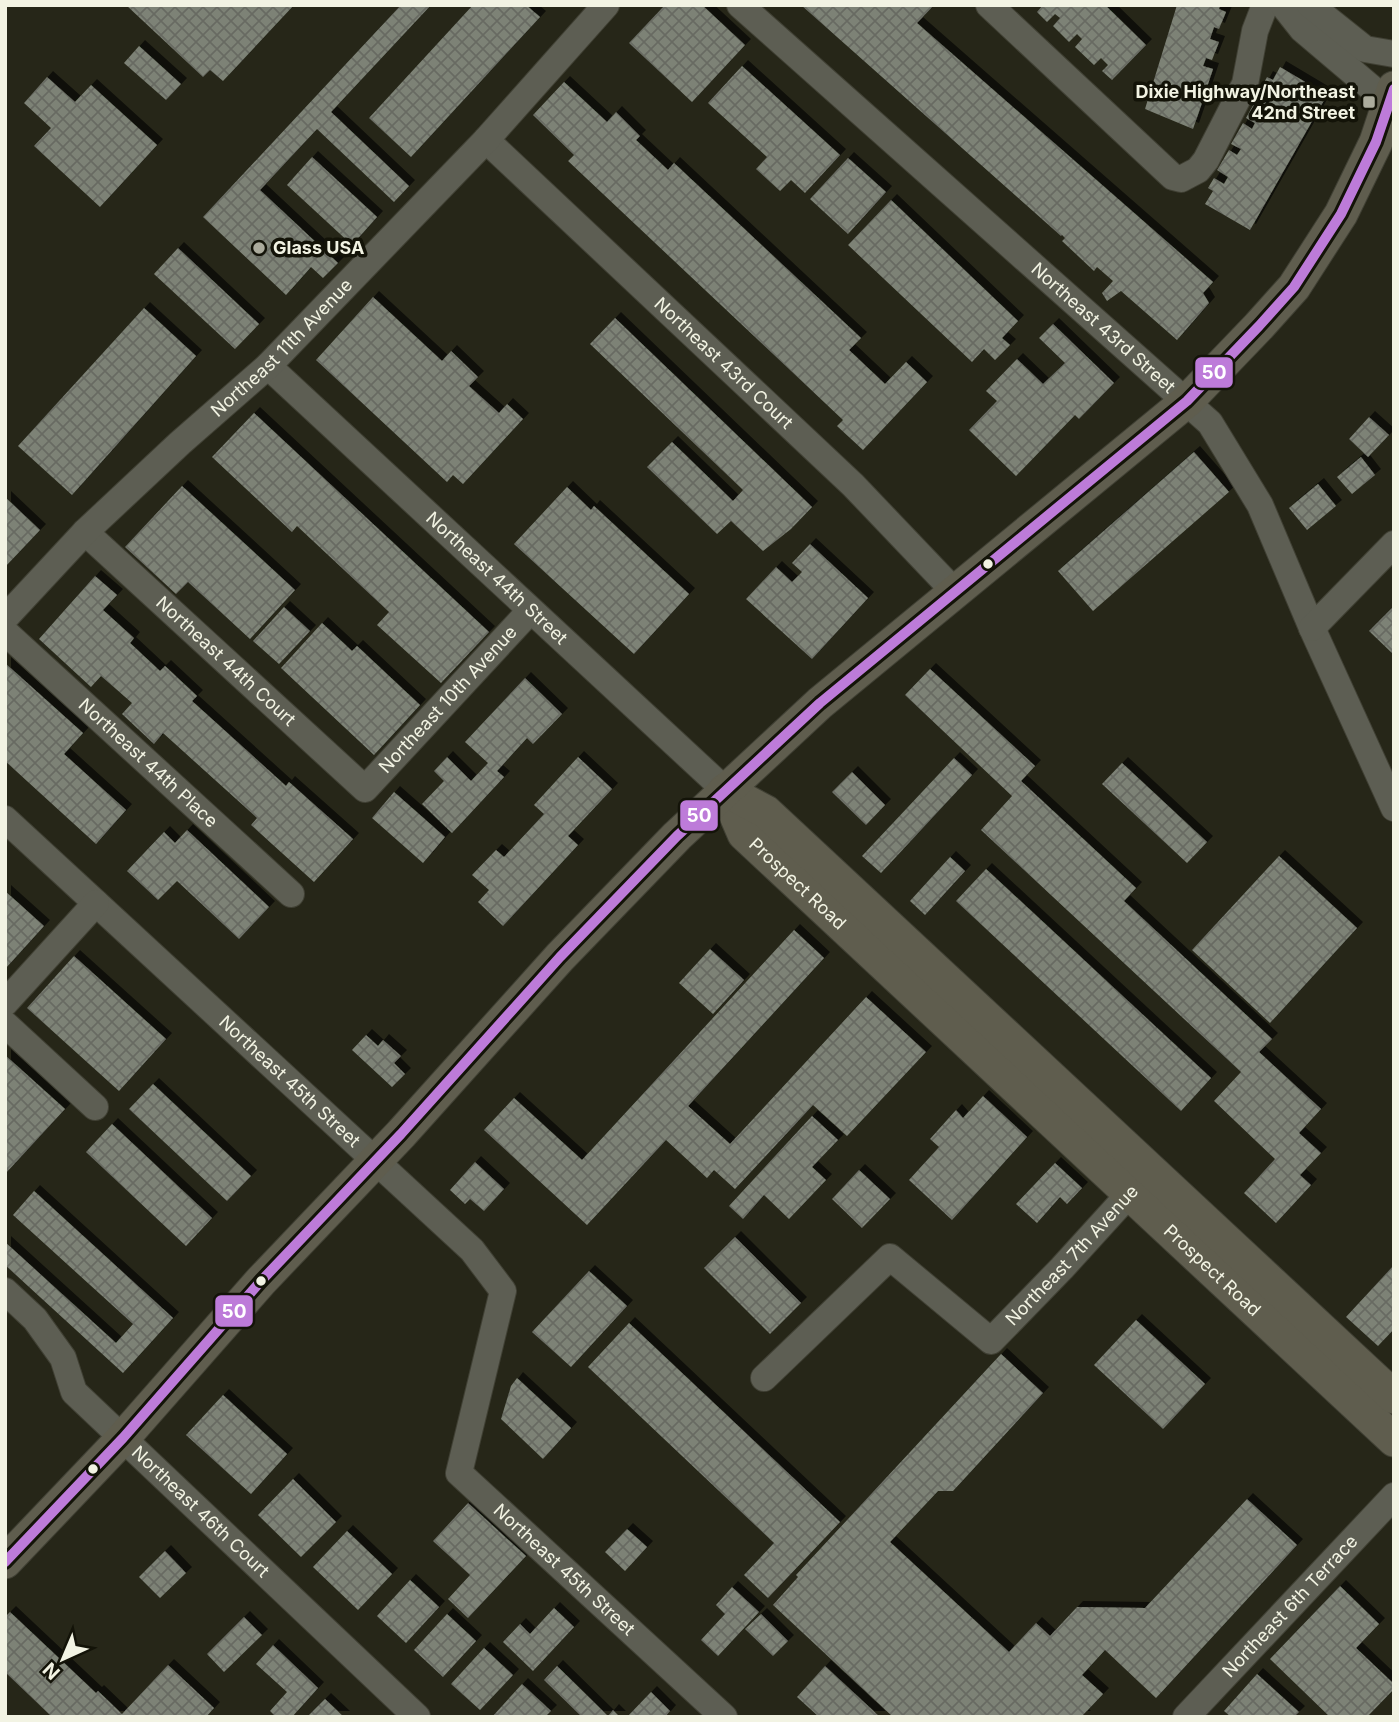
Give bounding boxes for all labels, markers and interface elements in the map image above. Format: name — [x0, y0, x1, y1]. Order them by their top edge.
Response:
place label: Dixie Highway/Northeast 42nd Street — [1135, 81, 1355, 123]
marker: Dixie Highway/Northeast 42nd Street — [1361, 94, 1377, 110]
place label: Glass USA — [273, 237, 364, 258]
marker: Glass USA — [251, 240, 267, 256]
street label: Northeast 43rd Street — [1027, 258, 1180, 397]
street label: Northeast 11th Avenue — [207, 274, 356, 421]
street label: Northeast 43rd Court — [650, 293, 797, 433]
line badge: 50 — [1194, 356, 1234, 389]
text: 50 — [1202, 361, 1226, 384]
street label: Northeast 44th Street — [422, 507, 572, 649]
unlabelled marker — [981, 557, 995, 571]
street label: Northeast 44th Court — [152, 592, 300, 730]
street label: Northeast 10th Avenue — [374, 621, 521, 777]
street label: Northeast 44th Place — [75, 694, 222, 832]
line badge: 50 — [679, 799, 719, 832]
text: 50 — [687, 804, 711, 827]
street label: Prospect Road — [745, 833, 850, 934]
street label: Northeast 45th Street — [215, 1011, 365, 1151]
street label: Northeast 7th Avenue — [1001, 1181, 1142, 1329]
street label: Prospect Road — [1160, 1220, 1265, 1320]
unlabelled marker — [254, 1274, 268, 1288]
line badge: 50 — [214, 1294, 254, 1328]
text: 50 — [222, 1300, 246, 1323]
street label: Northeast 46th Court — [128, 1442, 274, 1581]
unlabelled marker — [86, 1462, 100, 1476]
street label: Northeast 45th Street — [490, 1499, 639, 1640]
street label: Northeast 6th Terrace — [1218, 1531, 1362, 1681]
north arrow — [28, 1624, 98, 1694]
text: N — [38, 1658, 65, 1684]

